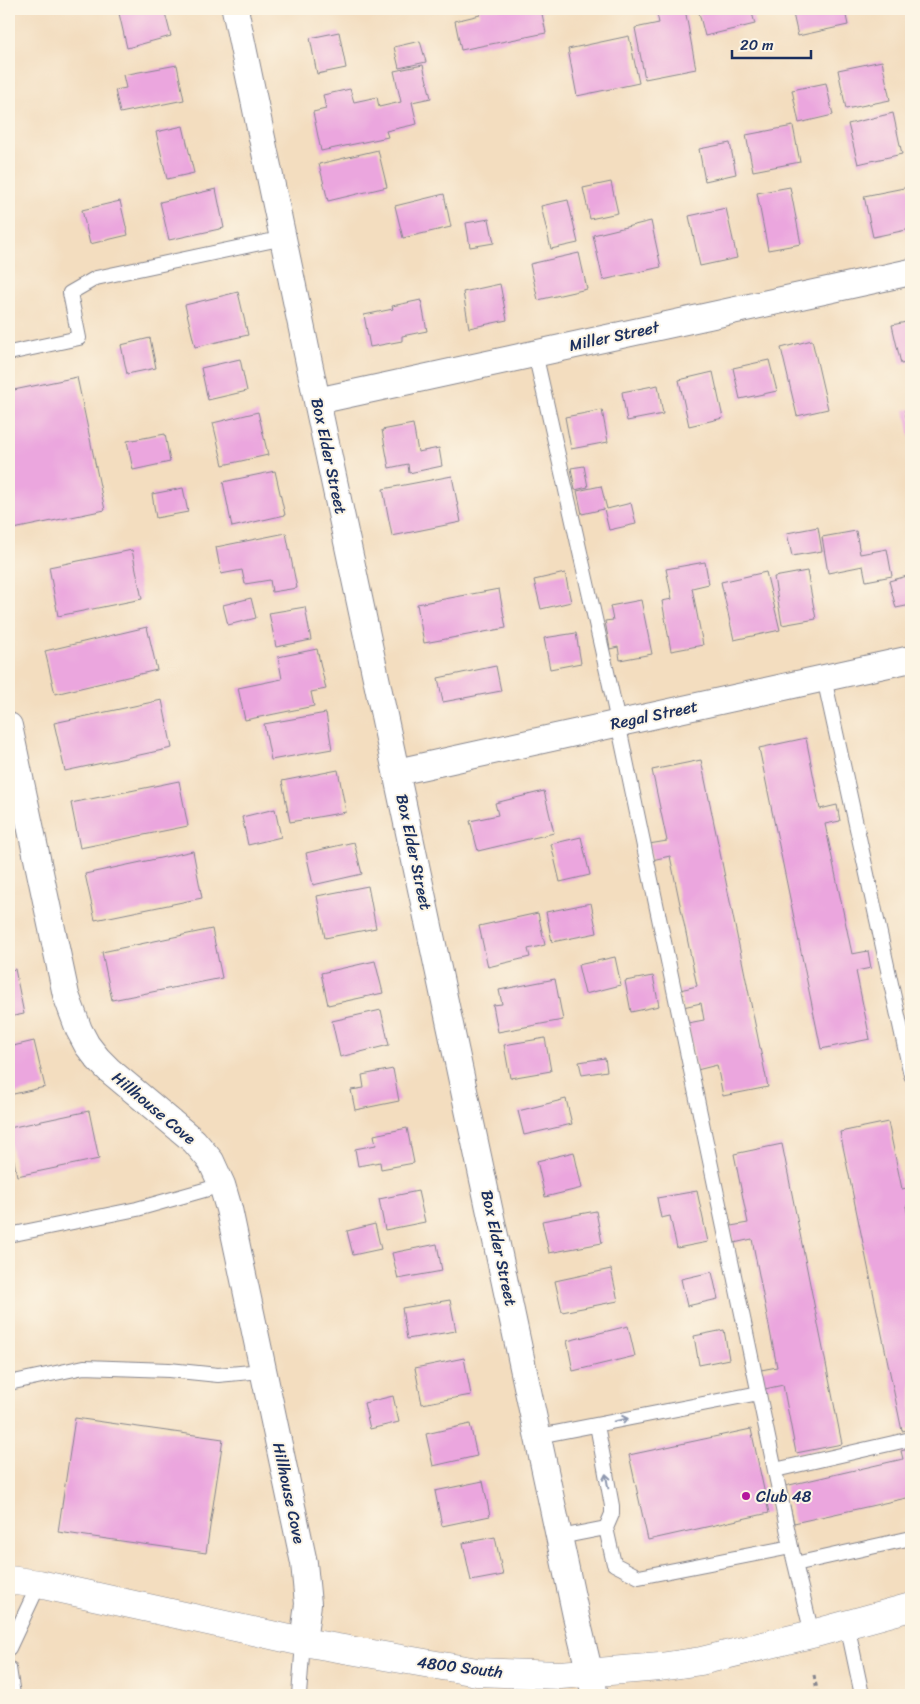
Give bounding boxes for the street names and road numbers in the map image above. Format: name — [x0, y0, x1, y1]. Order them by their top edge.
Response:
street label: Miller Street — [566, 312, 662, 360]
street label: Box Elder Street — [303, 395, 355, 517]
street label: Regal Street — [608, 692, 700, 738]
street label: Box Elder Street — [388, 791, 440, 913]
street label: Hillhouse Cove — [105, 1064, 203, 1152]
street label: Box Elder Street — [473, 1187, 525, 1309]
street label: Hillhouse Cove — [264, 1440, 314, 1547]
street label: 4800 South — [415, 1647, 505, 1687]

